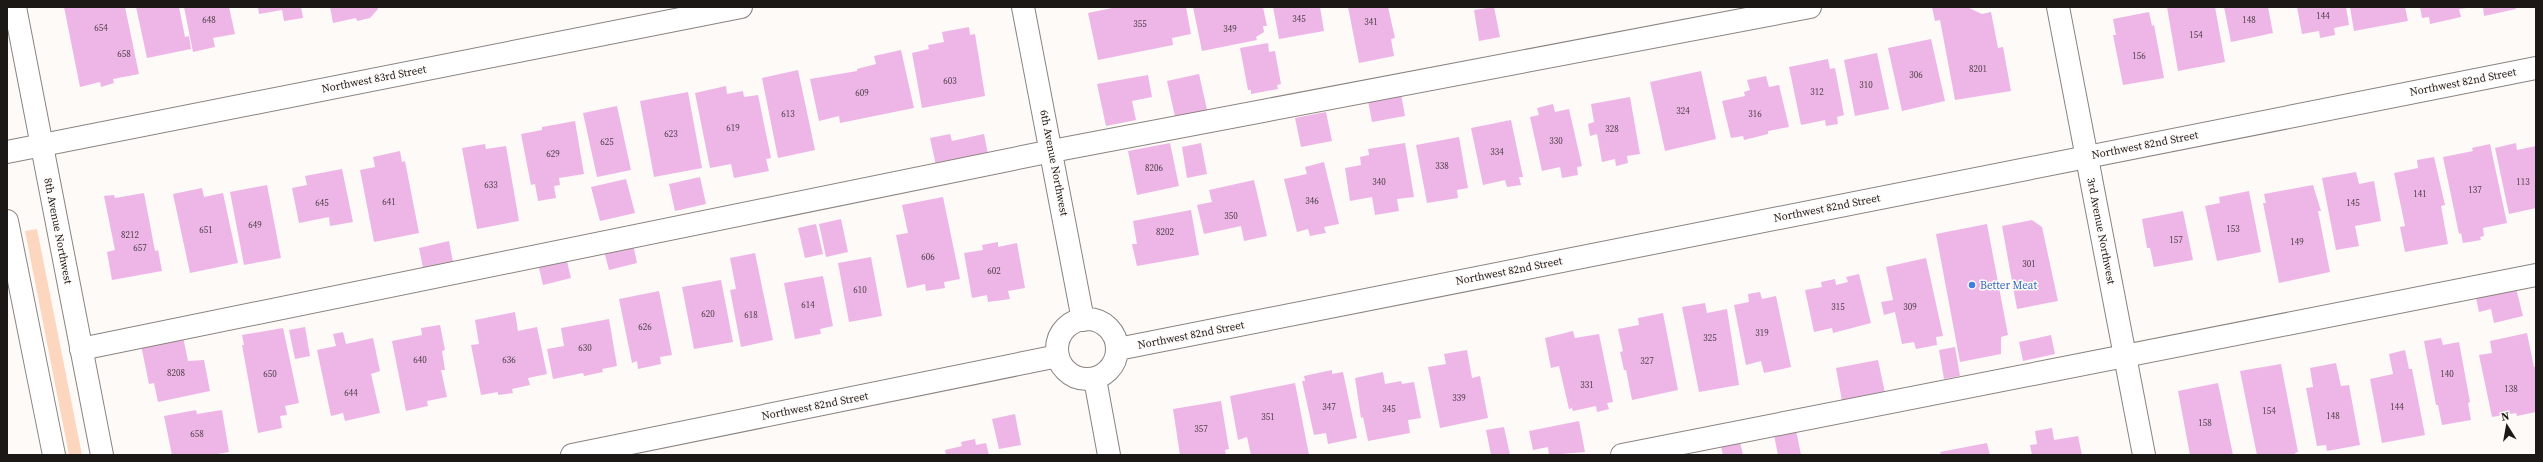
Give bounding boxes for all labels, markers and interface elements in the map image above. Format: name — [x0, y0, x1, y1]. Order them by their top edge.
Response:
house number: 144 — [2316, 10, 2330, 22]
house number: 345 — [1292, 13, 1306, 25]
house number: 648 — [202, 14, 216, 26]
house number: 148 — [2242, 14, 2256, 26]
house number: 341 — [1364, 16, 1378, 28]
house number: 355 — [1133, 18, 1147, 30]
house number: 654 — [94, 22, 108, 34]
house number: 349 — [1223, 23, 1237, 35]
house number: 154 — [2189, 29, 2203, 41]
house number: 658 — [117, 48, 131, 60]
house number: 156 — [2132, 50, 2146, 62]
street label: Northwest 83rd Street — [320, 61, 428, 96]
house number: 8201 — [1969, 63, 1987, 75]
street label: Northwest 82nd Street — [2408, 64, 2518, 100]
house number: 306 — [1909, 69, 1923, 81]
house number: 603 — [943, 75, 957, 87]
house number: 310 — [1859, 79, 1873, 91]
house number: 312 — [1810, 86, 1824, 98]
house number: 609 — [855, 87, 869, 99]
house number: 324 — [1676, 105, 1690, 117]
house number: 613 — [781, 108, 795, 120]
house number: 316 — [1748, 108, 1762, 120]
street label: 6th Avenue Northwest — [1036, 109, 1072, 218]
house number: 619 — [726, 122, 740, 134]
house number: 328 — [1605, 123, 1619, 135]
street label: Northwest 82nd Street — [2090, 127, 2200, 163]
house number: 623 — [664, 128, 678, 140]
house number: 330 — [1549, 135, 1563, 147]
house number: 625 — [600, 136, 614, 148]
house number: 334 — [1490, 146, 1504, 158]
house number: 629 — [546, 148, 560, 160]
house number: 338 — [1435, 160, 1449, 172]
house number: 8206 — [1145, 162, 1163, 174]
house number: 340 — [1372, 176, 1386, 188]
street label: 3rd Avenue Northwest — [2083, 176, 2119, 286]
house number: 113 — [2516, 176, 2530, 188]
street label: 8th Avenue Northwest — [40, 177, 76, 286]
house number: 633 — [484, 179, 498, 191]
house number: 137 — [2468, 184, 2482, 196]
house number: 141 — [2413, 188, 2427, 200]
street label: Northwest 82nd Street — [1772, 190, 1882, 226]
house number: 346 — [1305, 195, 1319, 207]
house number: 641 — [382, 196, 396, 208]
house number: 645 — [315, 197, 329, 209]
house number: 145 — [2346, 197, 2360, 209]
house number: 350 — [1224, 210, 1238, 222]
house number: 649 — [248, 219, 262, 231]
house number: 153 — [2226, 223, 2240, 235]
house number: 651 — [199, 224, 213, 236]
house number: 8202 — [1156, 226, 1174, 238]
house number: 8212 — [121, 229, 139, 241]
house number: 157 — [2169, 234, 2183, 246]
house number: 149 — [2290, 236, 2304, 248]
house number: 657 — [133, 242, 147, 254]
house number: 606 — [921, 251, 935, 263]
street label: Northwest 82nd Street — [1454, 253, 1564, 289]
house number: 301 — [2022, 258, 2036, 270]
house number: 602 — [987, 265, 1001, 277]
place label: Better Meat — [1980, 278, 2037, 293]
marker: Better Meat — [1967, 280, 1977, 290]
house number: 610 — [853, 284, 867, 296]
house number: 614 — [801, 299, 815, 311]
house number: 315 — [1831, 301, 1845, 313]
house number: 309 — [1903, 301, 1917, 313]
house number: 620 — [701, 308, 715, 320]
house number: 618 — [744, 309, 758, 321]
street label: Northwest 82nd Street — [1136, 317, 1246, 353]
house number: 626 — [638, 321, 652, 333]
house number: 319 — [1755, 327, 1769, 339]
house number: 325 — [1703, 332, 1717, 344]
house number: 630 — [578, 342, 592, 354]
house number: 640 — [413, 354, 427, 366]
house number: 636 — [502, 354, 516, 366]
house number: 327 — [1640, 355, 1654, 367]
house number: 8208 — [167, 367, 185, 379]
house number: 650 — [263, 368, 277, 380]
house number: 140 — [2440, 368, 2454, 380]
house number: 331 — [1580, 379, 1594, 391]
house number: 138 — [2504, 383, 2518, 395]
house number: 644 — [344, 387, 358, 399]
street label: Northwest 82nd Street — [760, 388, 870, 424]
house number: 339 — [1452, 392, 1466, 404]
house number: 347 — [1322, 401, 1336, 413]
house number: 144 — [2390, 401, 2404, 413]
house number: 345 — [1382, 403, 1396, 415]
house number: 154 — [2262, 405, 2276, 417]
north arrow — [2487, 406, 2527, 446]
text: N — [2500, 409, 2511, 425]
house number: 148 — [2326, 410, 2340, 422]
house number: 351 — [1261, 411, 1275, 423]
house number: 158 — [2198, 417, 2212, 429]
house number: 357 — [1194, 423, 1208, 435]
house number: 658 — [190, 428, 204, 440]

